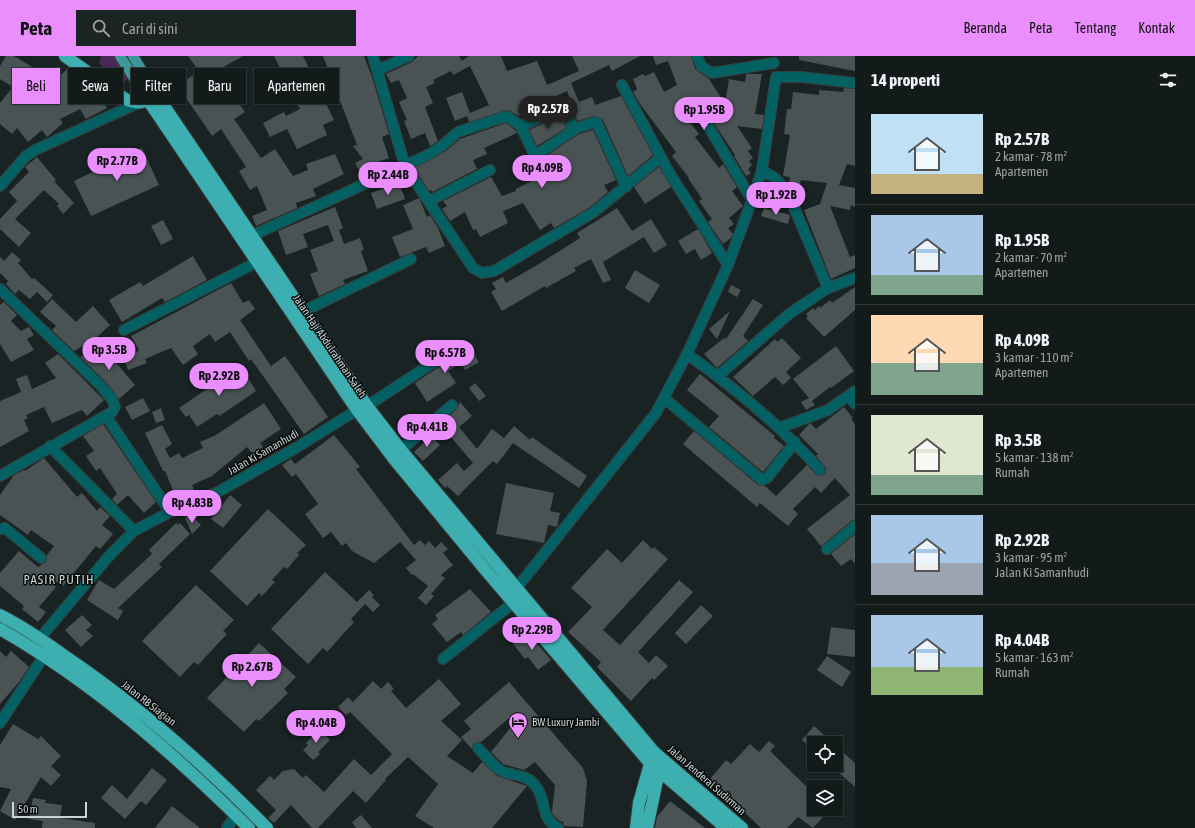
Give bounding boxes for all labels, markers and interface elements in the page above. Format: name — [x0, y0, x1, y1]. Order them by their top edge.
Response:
search box — [76, 10, 356, 46]
text: Peta — [20, 17, 52, 39]
icon: search — [90, 17, 112, 39]
text: Cari di sini — [122, 20, 178, 37]
text: Beranda — [964, 20, 1007, 36]
text: Peta — [1029, 20, 1053, 36]
text: Tentang — [1075, 20, 1116, 36]
text: Kontak — [1138, 20, 1175, 36]
chip: Beli — [12, 68, 60, 104]
chip: Sewa — [68, 68, 123, 104]
chip: Filter — [131, 68, 186, 104]
chip: Baru — [194, 68, 246, 104]
chip: Apartemen — [254, 68, 339, 104]
icon: filters — [1157, 69, 1179, 91]
text: 14 properti — [871, 70, 940, 90]
pin: Rp 2.57B — [507, 96, 589, 130]
pin: Rp 1.95B — [663, 97, 745, 131]
text: Rp 2.57B — [527, 101, 569, 116]
text: Rp 1.95B — [683, 102, 725, 117]
text: Rp 2.57B — [995, 129, 1049, 149]
icon: home — [903, 130, 951, 178]
pin: Rp 2.77B — [76, 148, 158, 182]
text: 2 kamar · 78 m² — [995, 149, 1067, 164]
text: Rp 2.77B — [96, 153, 138, 168]
pin: Rp 4.09B — [501, 155, 583, 189]
text: Rp 4.09B — [521, 160, 563, 175]
pin: Rp 2.44B — [347, 162, 429, 196]
text: Apartemen — [995, 164, 1048, 179]
text: Rp 2.44B — [367, 167, 409, 182]
pin: Rp 1.92B — [735, 182, 817, 216]
text: Rp 1.92B — [755, 187, 797, 202]
text: Rp 1.95B — [995, 230, 1049, 250]
icon: home — [903, 231, 951, 279]
text: 2 kamar · 70 m² — [995, 250, 1067, 265]
text: Apartemen — [995, 265, 1048, 280]
street label: Jalan Haji Abdulrahman Saleh — [291, 292, 369, 400]
text: Rp 4.09B — [995, 330, 1049, 350]
icon: home — [903, 331, 951, 379]
pin: Rp 3.5B — [72, 337, 146, 371]
pin: Rp 6.57B — [404, 340, 486, 374]
text: Rp 3.5B — [91, 342, 127, 357]
text: Rp 6.57B — [424, 345, 466, 360]
text: 3 kamar · 110 m² — [995, 350, 1073, 365]
pin: Rp 2.92B — [178, 363, 260, 397]
text: Apartemen — [995, 365, 1048, 380]
text: Rp 2.92B — [198, 368, 240, 383]
pin: Rp 4.41B — [386, 414, 468, 448]
text: Rp 4.41B — [406, 419, 448, 434]
street label: Jalan Ki Samanhudi — [226, 427, 300, 477]
text: Rp 3.5B — [995, 430, 1041, 450]
icon: home — [903, 431, 951, 479]
text: 5 kamar · 138 m² — [995, 450, 1073, 465]
text: Rumah — [995, 465, 1030, 480]
pin: Rp 4.83B — [151, 490, 233, 524]
text: Rp 4.83B — [171, 495, 213, 510]
text: Rp 2.92B — [995, 530, 1049, 550]
icon: home — [903, 531, 951, 579]
text: 3 kamar · 95 m² — [995, 550, 1067, 565]
text: Jalan Ki Samanhudi — [995, 565, 1089, 580]
district label: PASIR PUTIH — [24, 572, 94, 587]
pin: Rp 2.29B — [491, 617, 573, 651]
text: Rp 2.29B — [511, 622, 553, 637]
text: Rp 4.04B — [995, 630, 1049, 650]
icon: home — [903, 631, 951, 679]
text: 5 kamar · 163 m² — [995, 650, 1073, 665]
pin: Rp 2.67B — [211, 654, 293, 688]
text: Rp 2.67B — [231, 659, 273, 674]
text: Rumah — [995, 665, 1030, 680]
street label: Jalan RB Siagian — [119, 678, 179, 728]
pin: Rp 4.04B — [275, 710, 357, 744]
hotel icon: BW Luxury Jambi — [507, 711, 529, 739]
text: Rp 4.04B — [295, 715, 337, 730]
place label: BW Luxury Jambi — [532, 716, 600, 728]
map controls — [807, 736, 843, 816]
button: locate — [807, 736, 843, 772]
street label: Jalan Jenderal Sudirman — [666, 743, 748, 817]
button: layers — [807, 780, 843, 816]
scale bar — [12, 800, 87, 819]
text: 50 m — [18, 803, 38, 815]

